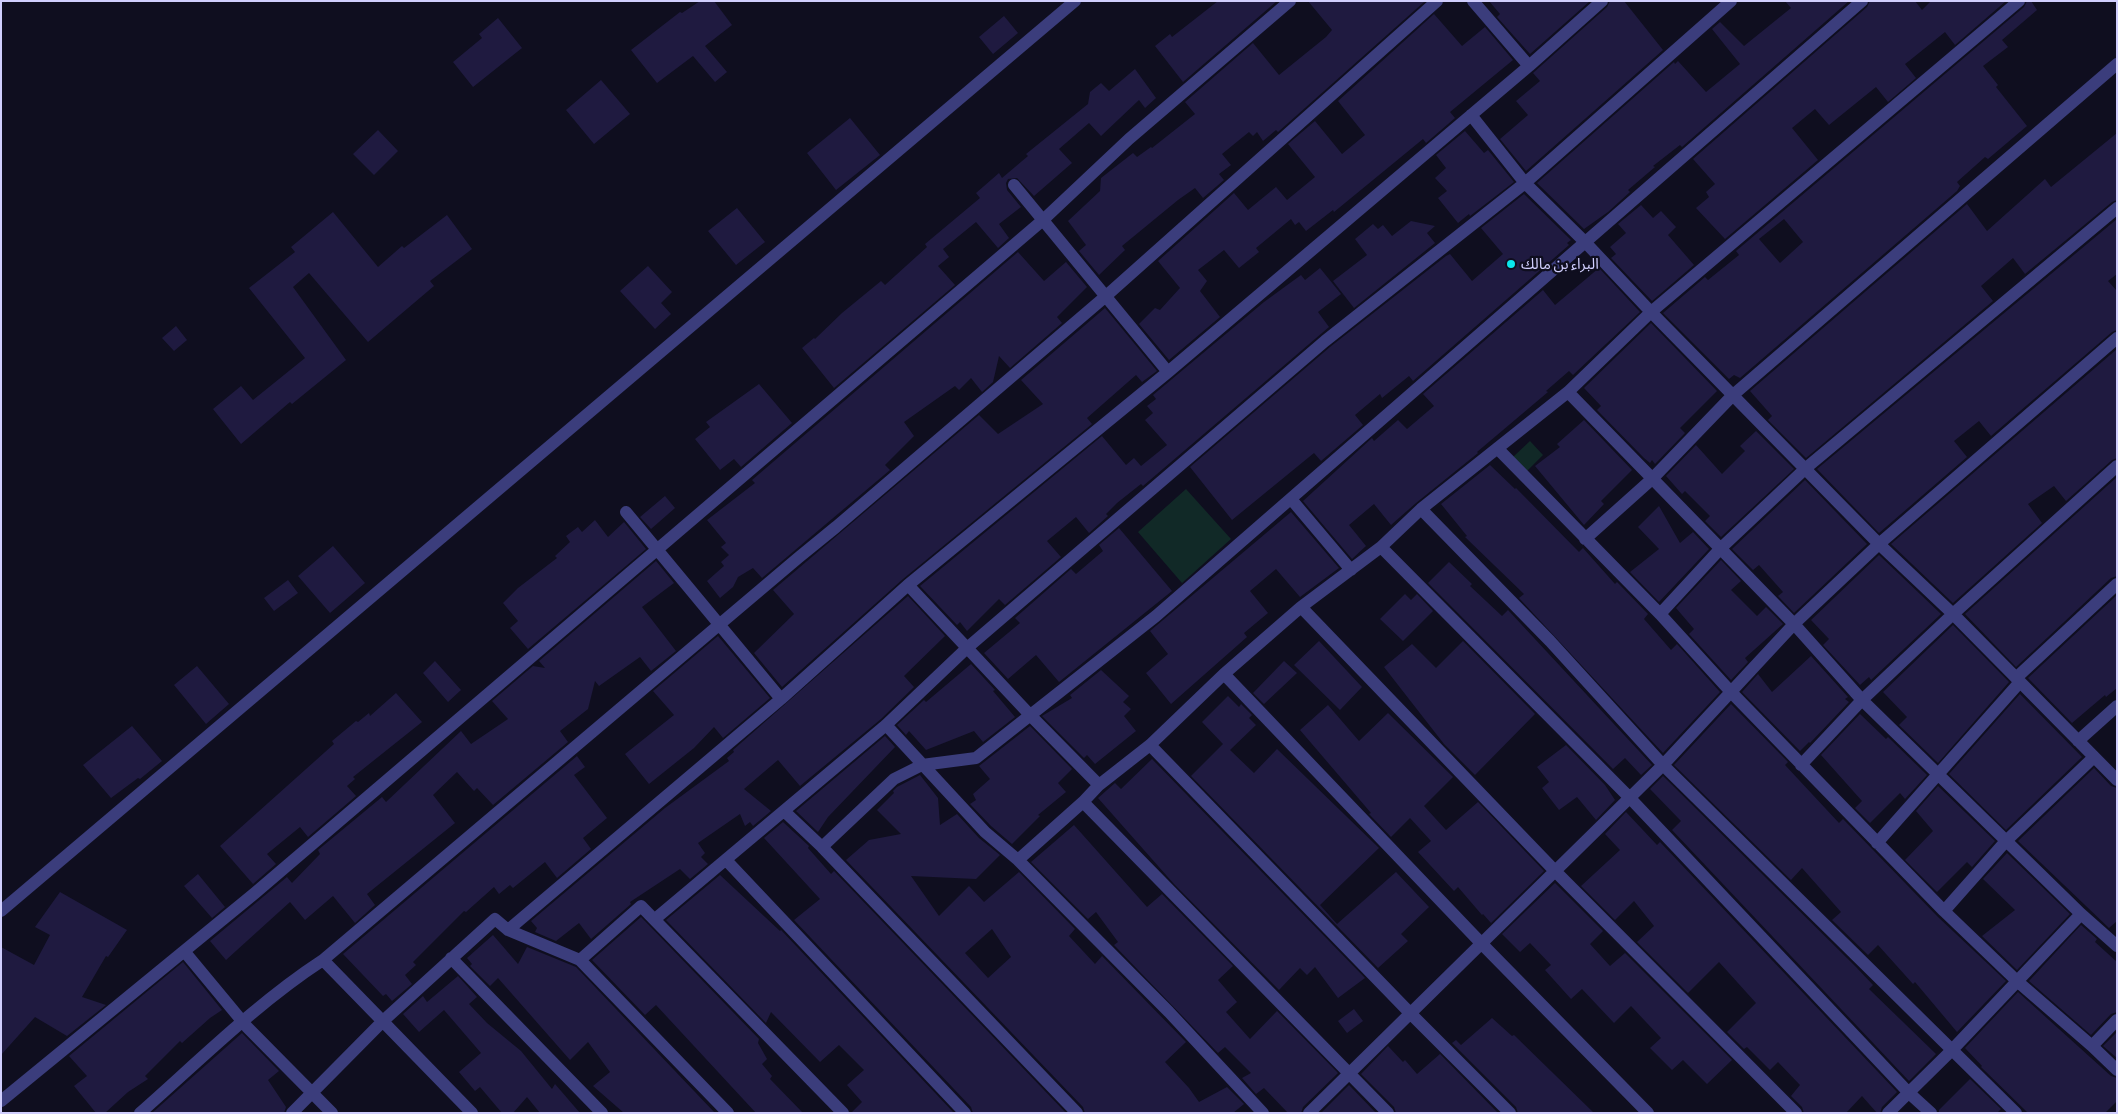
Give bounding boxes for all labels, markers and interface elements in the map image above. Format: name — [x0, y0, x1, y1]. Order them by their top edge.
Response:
place label: البراء بن مالك — [1521, 255, 1599, 273]
marker: البراء بن مالك — [1505, 258, 1517, 270]

